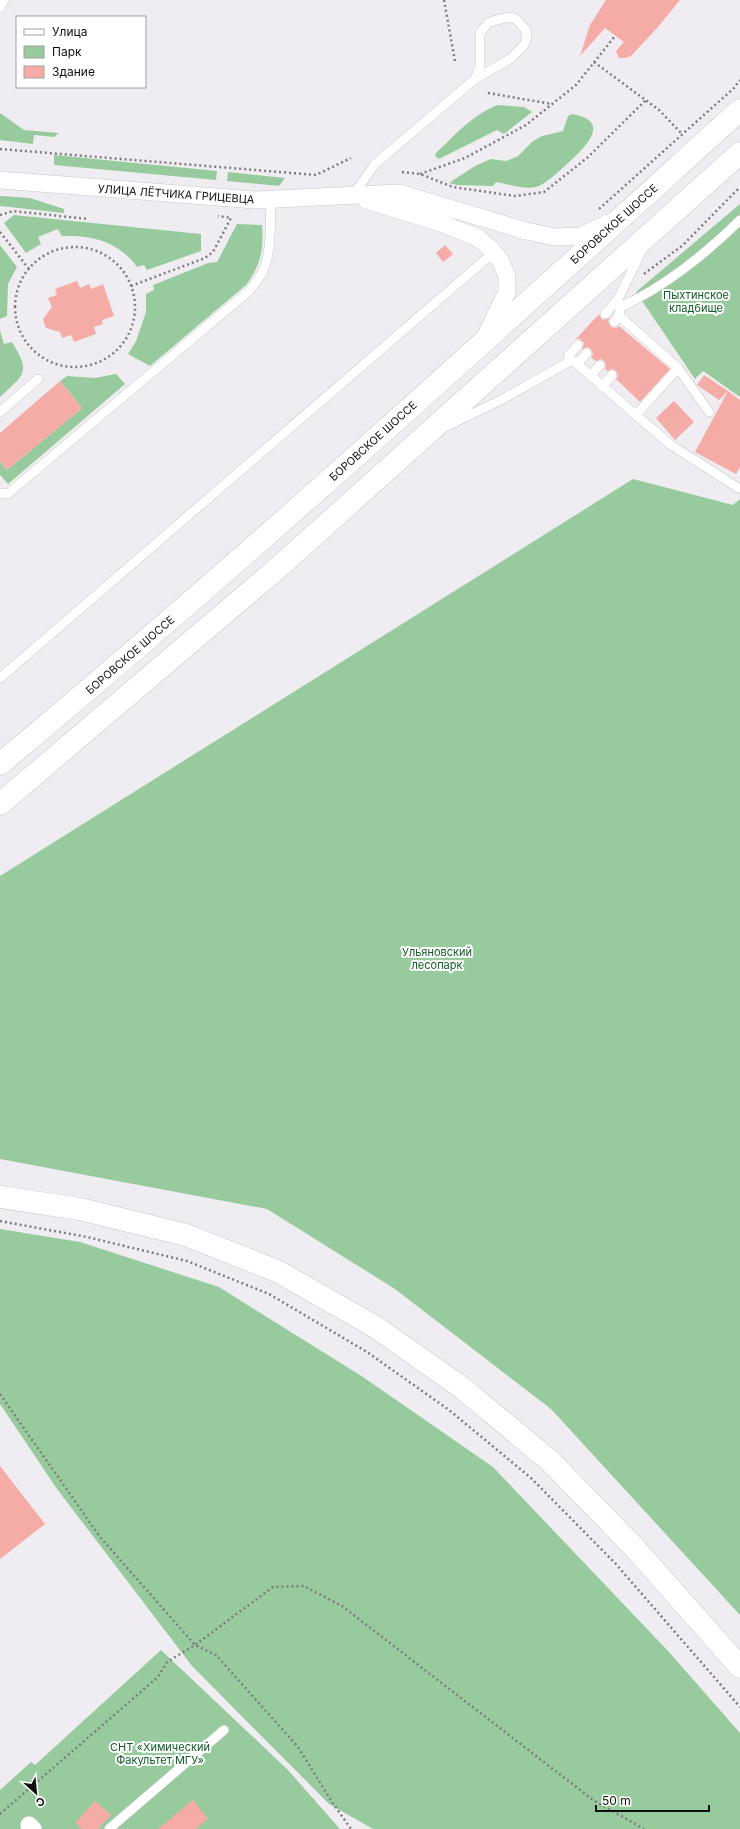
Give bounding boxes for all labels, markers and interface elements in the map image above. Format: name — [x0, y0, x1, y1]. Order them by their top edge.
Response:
legend — [16, 16, 146, 88]
text: Улица — [52, 24, 87, 39]
text: Парк — [52, 44, 82, 59]
text: Здание — [52, 64, 95, 79]
street label: БОРОВСКОЕ ШОССЕ — [567, 181, 661, 267]
street label: УЛИЦА ЛЁТЧИКА ГРИЦЕВЦА — [97, 182, 255, 206]
park label: Пыхтинское кладбище — [663, 288, 729, 315]
street label: БОРОВСКОЕ ШОССЕ — [326, 398, 420, 484]
street label: БОРОВСКОЕ ШОССЕ — [83, 613, 177, 697]
park label: Ульяновский лесопарк — [402, 945, 472, 972]
park label: СНТ «Химический Факультет МГУ» — [110, 1740, 210, 1767]
north arrow — [16, 1773, 56, 1813]
scale bar — [596, 1787, 709, 1813]
text: 50 m — [602, 1793, 631, 1808]
text: С — [34, 1794, 47, 1810]

